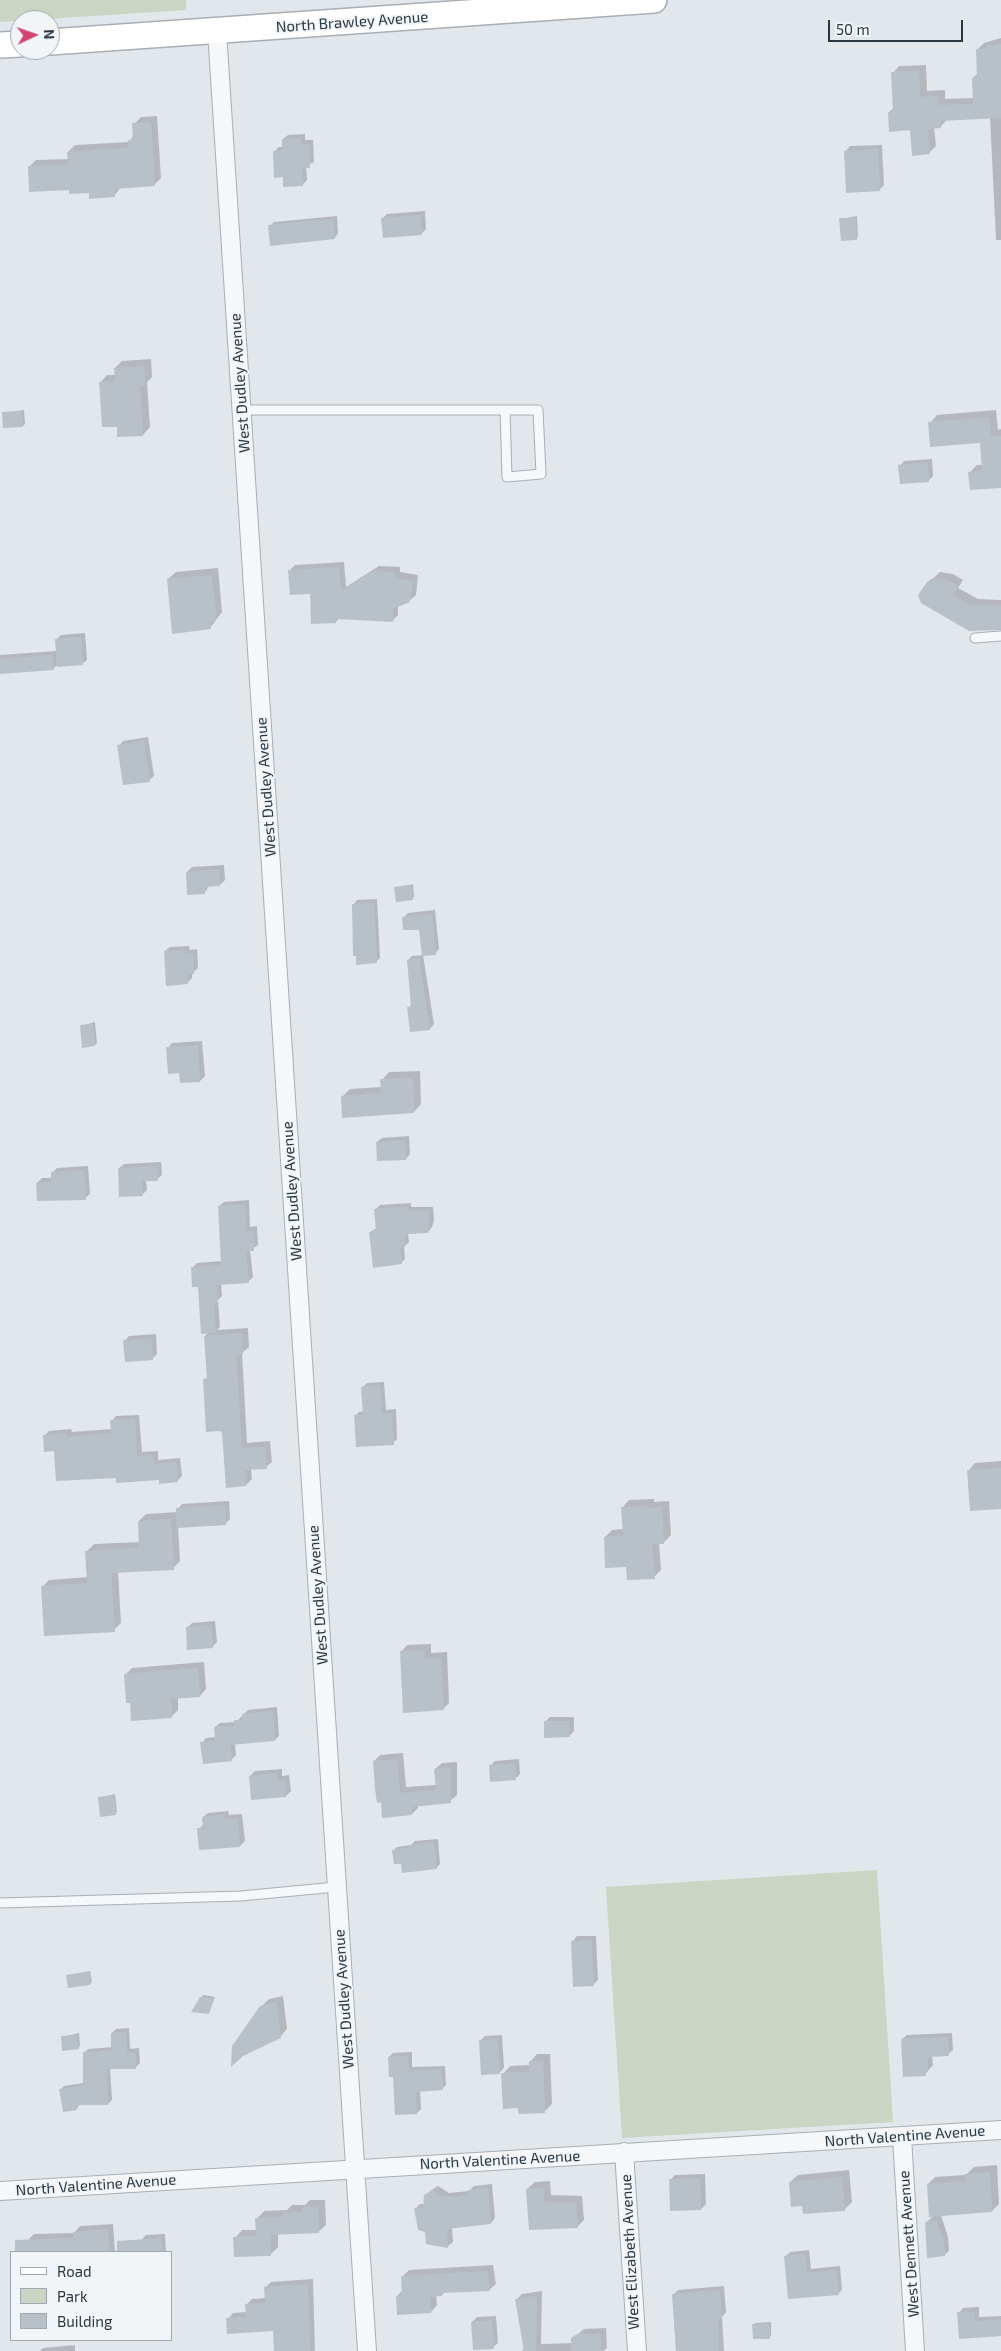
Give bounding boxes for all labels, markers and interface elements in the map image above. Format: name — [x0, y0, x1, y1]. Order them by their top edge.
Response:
street label: North Brawley Avenue — [275, 8, 429, 36]
north arrow — [10, 10, 60, 60]
scale bar — [831, 10, 966, 42]
text: 50 m — [836, 20, 870, 38]
text: N — [41, 29, 58, 40]
street label: West Dudley Avenue — [226, 313, 254, 453]
street label: West Dudley Avenue — [252, 717, 280, 857]
street label: West Dudley Avenue — [278, 1121, 306, 1261]
street label: West Dudley Avenue — [304, 1525, 332, 1665]
street label: West Dudley Avenue — [330, 1929, 358, 2069]
street label: North Valentine Avenue — [824, 2121, 986, 2151]
street label: North Valentine Avenue — [419, 2147, 581, 2173]
street label: North Valentine Avenue — [15, 2170, 177, 2200]
street label: West Dennett Avenue — [895, 2170, 923, 2318]
street label: West Elizabeth Avenue — [617, 2174, 643, 2330]
legend — [10, 2251, 172, 2341]
text: Road — [57, 2262, 92, 2280]
text: Park — [57, 2287, 88, 2305]
text: Building — [57, 2312, 112, 2330]

